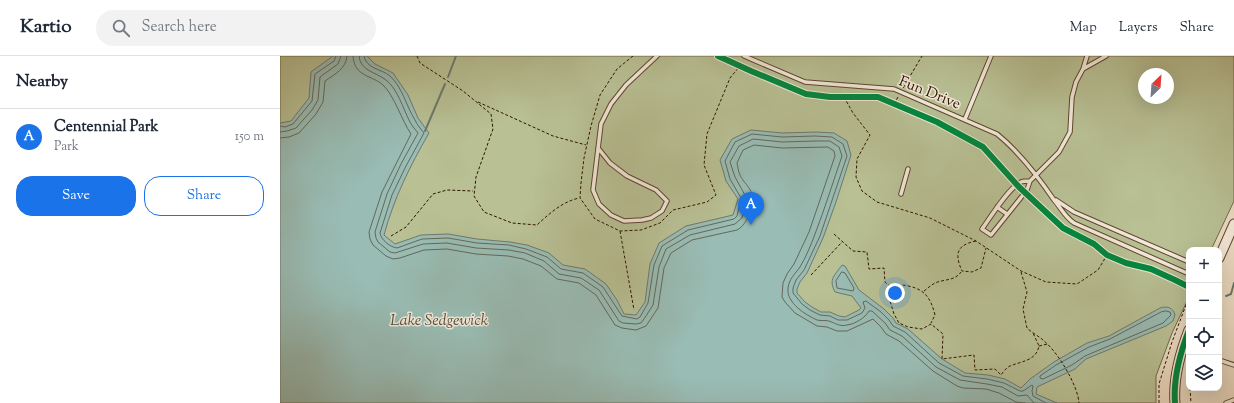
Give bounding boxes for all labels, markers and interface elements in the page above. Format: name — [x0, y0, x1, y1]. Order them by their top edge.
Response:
search box — [96, 10, 376, 46]
text: Kartio — [20, 14, 72, 41]
icon: search — [110, 17, 132, 39]
text: Search here — [142, 17, 217, 38]
text: Map — [1070, 18, 1097, 38]
text: Layers — [1119, 18, 1157, 38]
text: Share — [1179, 18, 1214, 38]
north arrow — [1138, 68, 1174, 104]
text: Nearby — [16, 70, 68, 94]
street label: Fun Drive — [895, 72, 963, 115]
text: Centennial Park — [54, 117, 158, 138]
text: A — [24, 128, 34, 146]
text: 150 m — [235, 128, 264, 146]
text: Park — [54, 138, 79, 156]
button: Save — [16, 176, 136, 216]
button: Share — [144, 176, 264, 216]
pin: A — [738, 192, 764, 225]
map controls — [1186, 247, 1222, 391]
button: + — [1186, 247, 1222, 283]
your location — [885, 283, 905, 303]
button: − — [1186, 283, 1222, 319]
water label: Lake Sedgewick — [390, 310, 488, 333]
button: locate — [1186, 319, 1222, 355]
button: layers — [1186, 355, 1222, 391]

